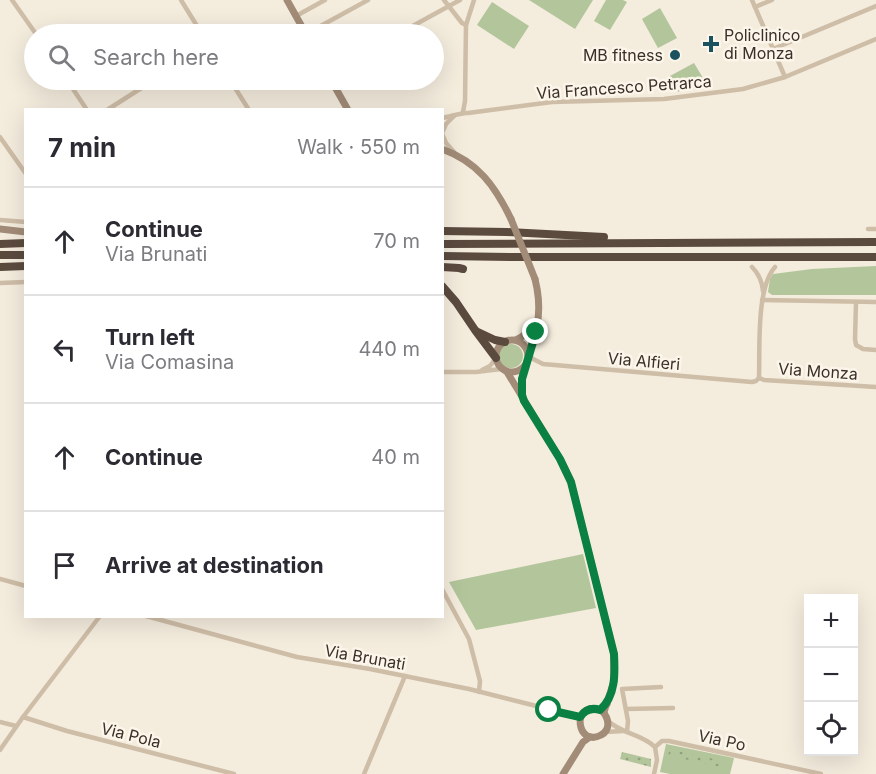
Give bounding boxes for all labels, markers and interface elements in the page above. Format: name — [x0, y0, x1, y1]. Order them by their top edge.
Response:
search box — [24, 24, 444, 90]
place label: Policlinico di Monza — [724, 25, 800, 63]
marker: Policlinico di Monza — [702, 35, 720, 53]
icon: search — [45, 41, 78, 74]
text: Search here — [93, 44, 219, 70]
place label: MB fitness — [583, 45, 663, 65]
marker: MB fitness — [668, 48, 682, 62]
street label: Via Francesco Petrarca — [536, 71, 712, 103]
text: 7 min — [48, 132, 116, 163]
text: Walk · 550 m — [297, 135, 420, 159]
text: Continue — [105, 216, 203, 242]
icon: ahead — [48, 225, 81, 258]
text: 70 m — [373, 229, 420, 253]
text: Via Brunati — [105, 242, 207, 266]
route end — [522, 318, 548, 344]
text: Turn left — [105, 324, 195, 350]
icon: left — [48, 333, 81, 366]
text: 440 m — [358, 337, 420, 361]
street label: Via Alfieri — [607, 348, 681, 374]
text: Via Comasina — [105, 350, 234, 374]
street label: Via Monza — [778, 358, 858, 384]
icon: ahead — [48, 441, 81, 474]
text: Continue — [105, 444, 203, 470]
text: 40 m — [371, 445, 420, 469]
icon: arrive — [48, 549, 81, 582]
text: Arrive at destination — [105, 552, 324, 578]
map controls — [804, 594, 858, 756]
button: + — [804, 594, 858, 648]
street label: Via Brunati — [323, 640, 407, 674]
button: − — [804, 648, 858, 702]
route start — [535, 696, 561, 722]
button: locate — [804, 702, 858, 756]
street label: Via Pola — [99, 718, 163, 752]
street label: Via Po — [696, 725, 748, 755]

